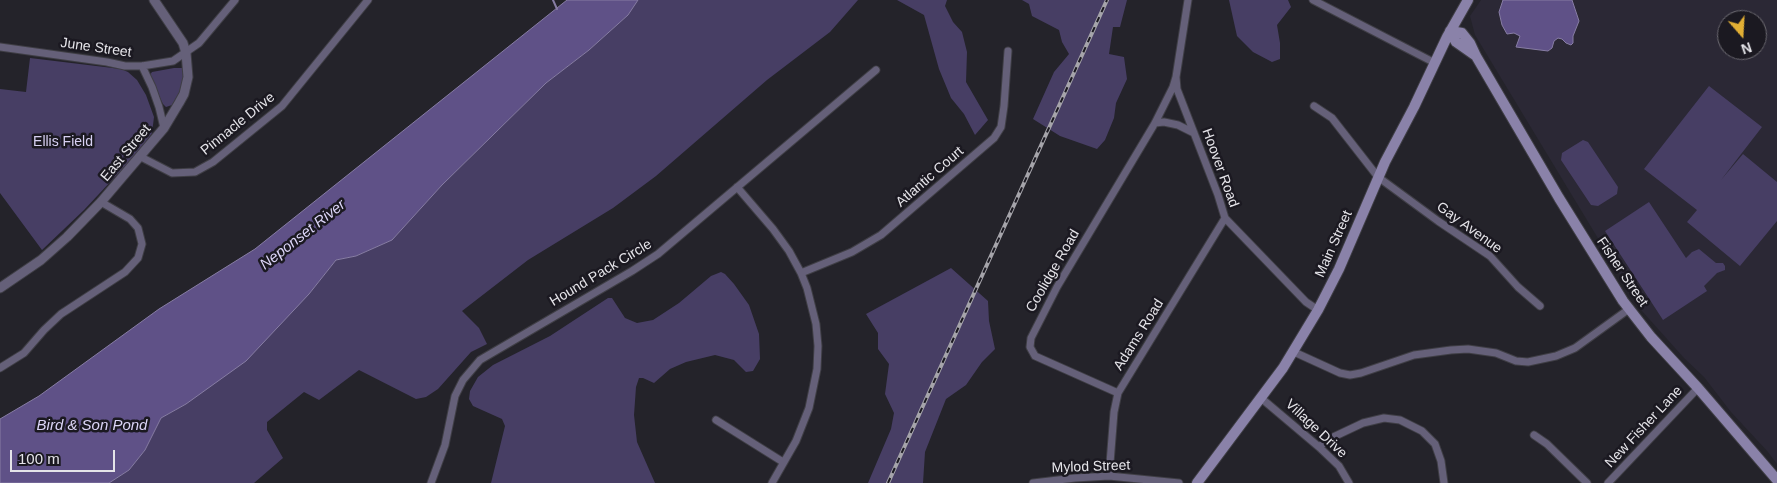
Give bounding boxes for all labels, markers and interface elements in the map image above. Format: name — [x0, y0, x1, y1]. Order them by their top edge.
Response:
north arrow — [1717, 10, 1767, 60]
street label: June Street — [59, 35, 133, 61]
text: N — [1739, 39, 1754, 57]
street label: Pinnacle Drive — [198, 89, 278, 159]
street label: East Street — [97, 121, 155, 185]
street label: Hoover Road — [1198, 126, 1242, 210]
park label: Ellis Field — [33, 134, 93, 150]
street label: Atlantic Court — [893, 143, 967, 211]
water label: Neponset River — [257, 196, 349, 274]
street label: Gay Avenue — [1433, 199, 1505, 257]
street label: Main Street — [1312, 208, 1356, 280]
street label: Coolidge Road — [1023, 227, 1083, 315]
street label: Fisher Street — [1593, 234, 1651, 310]
street label: Hound Pack Circle — [547, 236, 655, 310]
street label: Adams Road — [1110, 296, 1168, 374]
street label: New Fisher Lane — [1602, 383, 1686, 471]
street label: Village Drive — [1282, 396, 1350, 462]
water label: Bird & Son Pond — [37, 417, 147, 435]
scale bar — [12, 440, 118, 472]
text: 100 m — [18, 450, 60, 467]
street label: Mylod Street — [1051, 457, 1131, 477]

